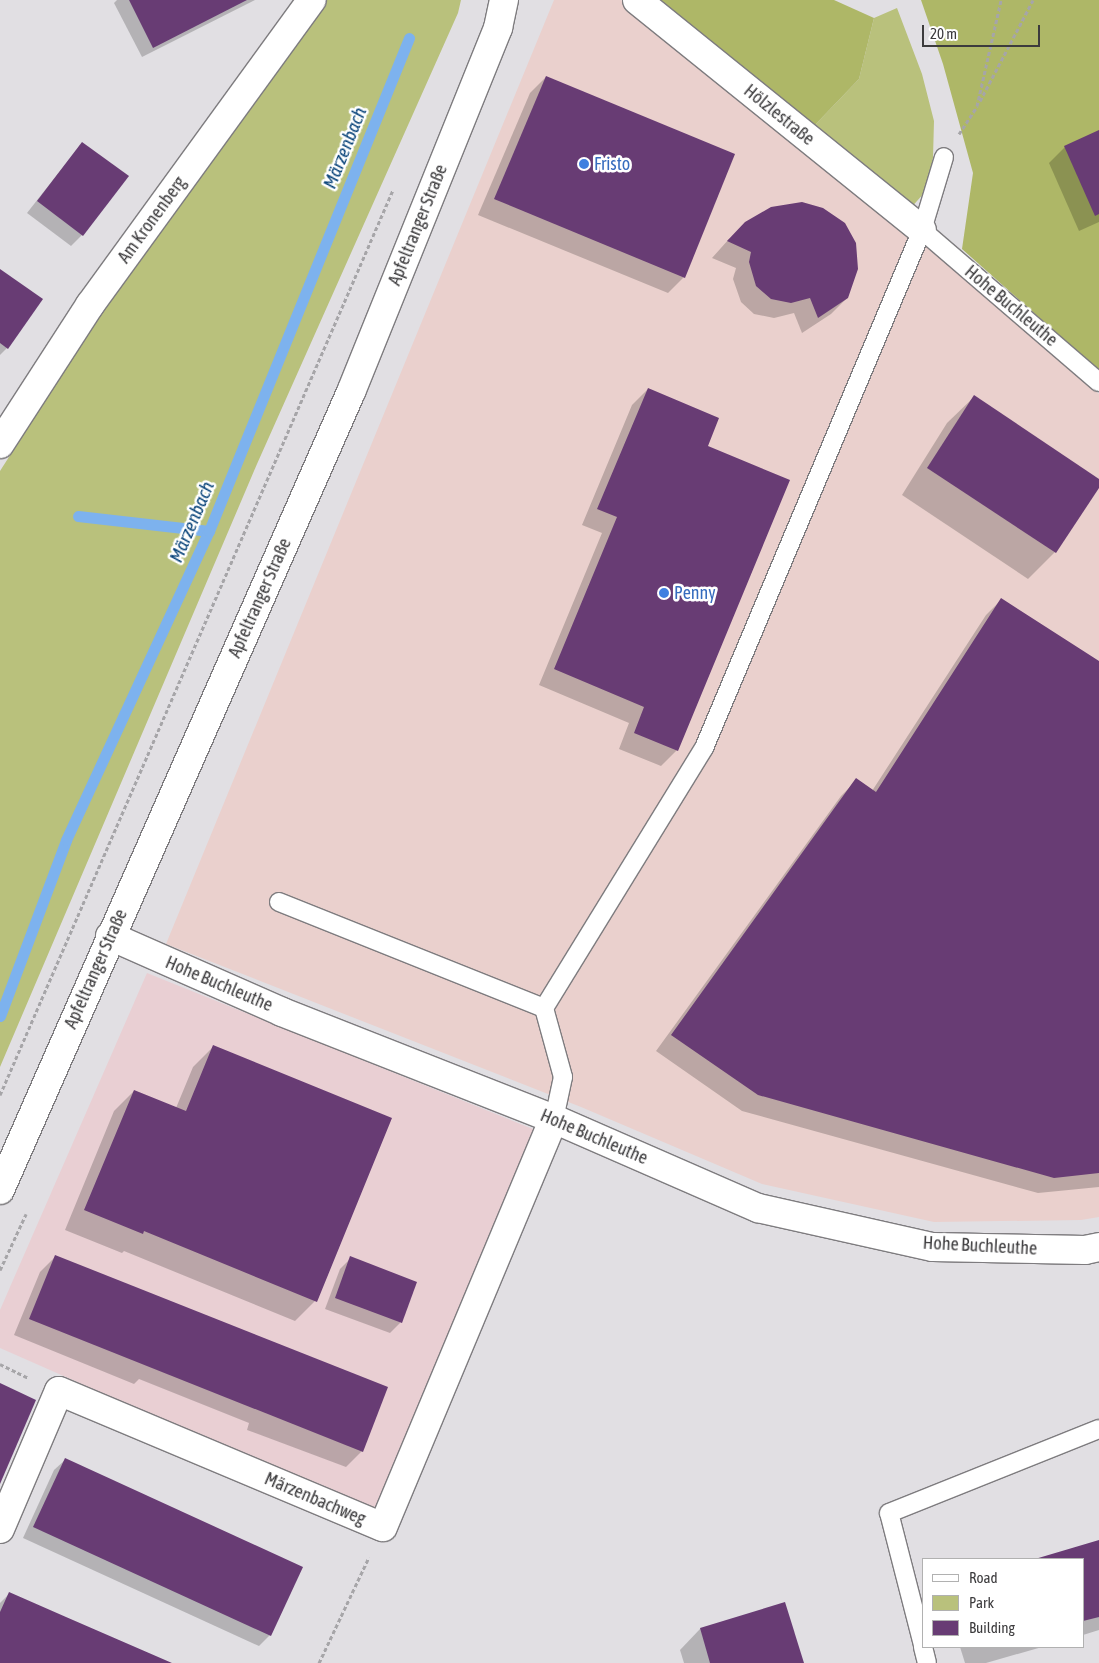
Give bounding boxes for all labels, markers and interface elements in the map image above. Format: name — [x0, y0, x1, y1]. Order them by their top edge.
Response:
scale bar — [924, 15, 1042, 47]
text: 20 m — [930, 25, 957, 42]
street label: Hölzlestraße — [739, 80, 819, 150]
water label: Märzenbach — [318, 104, 372, 192]
place label: Fristo — [594, 153, 630, 175]
marker: Fristo — [578, 158, 590, 170]
street label: Apfeltranger Straße — [384, 161, 452, 289]
street label: Am Kronenberg — [113, 173, 191, 267]
street label: Hohe Buchleuthe — [960, 261, 1062, 351]
water label: Märzenbach — [165, 478, 219, 566]
street label: Apfeltranger Straße — [224, 535, 296, 661]
place label: Penny — [674, 582, 716, 604]
marker: Penny — [658, 587, 670, 599]
street label: Apfeltranger Straße — [60, 906, 132, 1032]
street label: Hohe Buchleuthe — [162, 952, 276, 1016]
street label: Hohe Buchleuthe — [537, 1105, 651, 1169]
street label: Hohe Buchleuthe — [922, 1232, 1038, 1260]
street label: Märzenbachweg — [261, 1468, 369, 1530]
legend — [922, 1558, 1084, 1648]
text: Road — [969, 1569, 998, 1586]
text: Park — [969, 1594, 994, 1611]
text: Building — [969, 1619, 1015, 1636]

